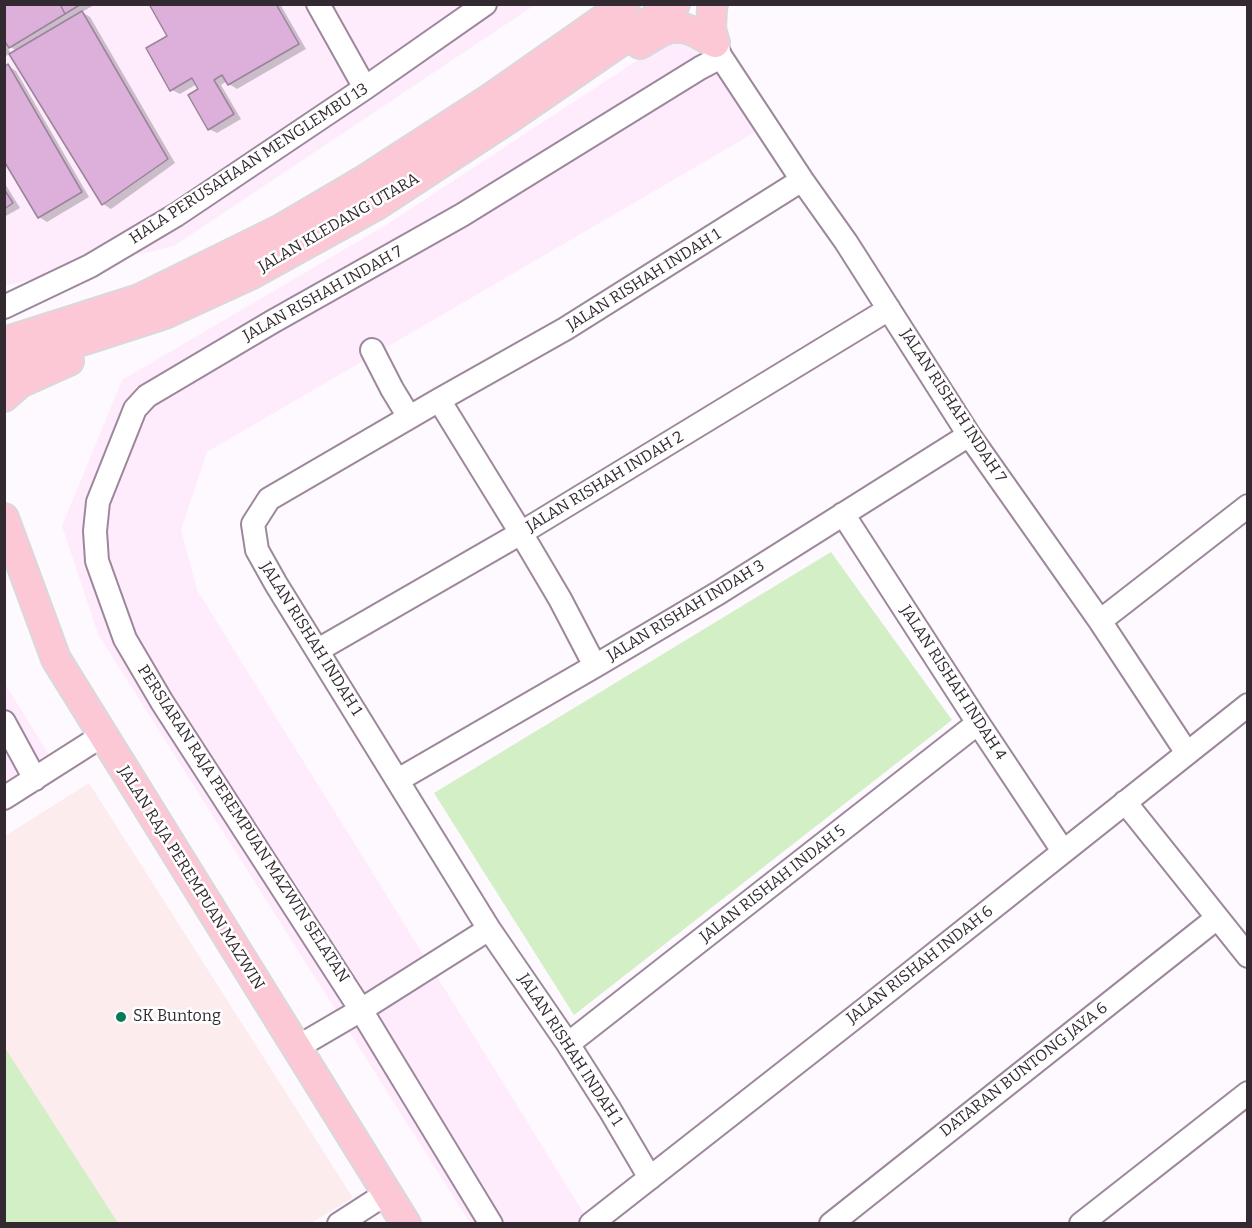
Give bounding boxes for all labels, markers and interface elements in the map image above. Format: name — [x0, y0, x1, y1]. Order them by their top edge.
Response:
street label: HALA PERUSAHAAN MENGLEMBU 13 — [126, 80, 372, 248]
street label: JALAN KLEDANG UTARA — [255, 169, 423, 277]
street label: JALAN RISHAH INDAH 1 — [564, 225, 724, 335]
street label: JALAN RISHAH INDAH 7 — [240, 242, 406, 346]
street label: JALAN RISHAH INDAH 7 — [896, 326, 1010, 486]
street label: JALAN RISHAH INDAH 2 — [523, 427, 687, 537]
street label: JALAN RISHAH INDAH 3 — [604, 556, 768, 666]
street label: JALAN RISHAH INDAH 1 — [256, 559, 366, 719]
street label: JALAN RISHAH INDAH 4 — [896, 602, 1010, 764]
street label: PERSIARAN RAJA PEREMPUAN MAZWIN SELATAN — [133, 662, 353, 986]
street label: JALAN RAJA PEREMPUAN MAZWIN — [114, 763, 268, 993]
street label: JALAN RISHAH INDAH 5 — [696, 821, 850, 947]
street label: JALAN RISHAH INDAH 6 — [843, 902, 997, 1028]
street label: JALAN RISHAH INDAH 1 — [514, 970, 626, 1130]
street label: DATARAN BUNTONG JAYA 6 — [936, 999, 1112, 1141]
place label: SK Buntong — [133, 1007, 221, 1027]
marker: SK Buntong — [114, 1010, 128, 1024]

